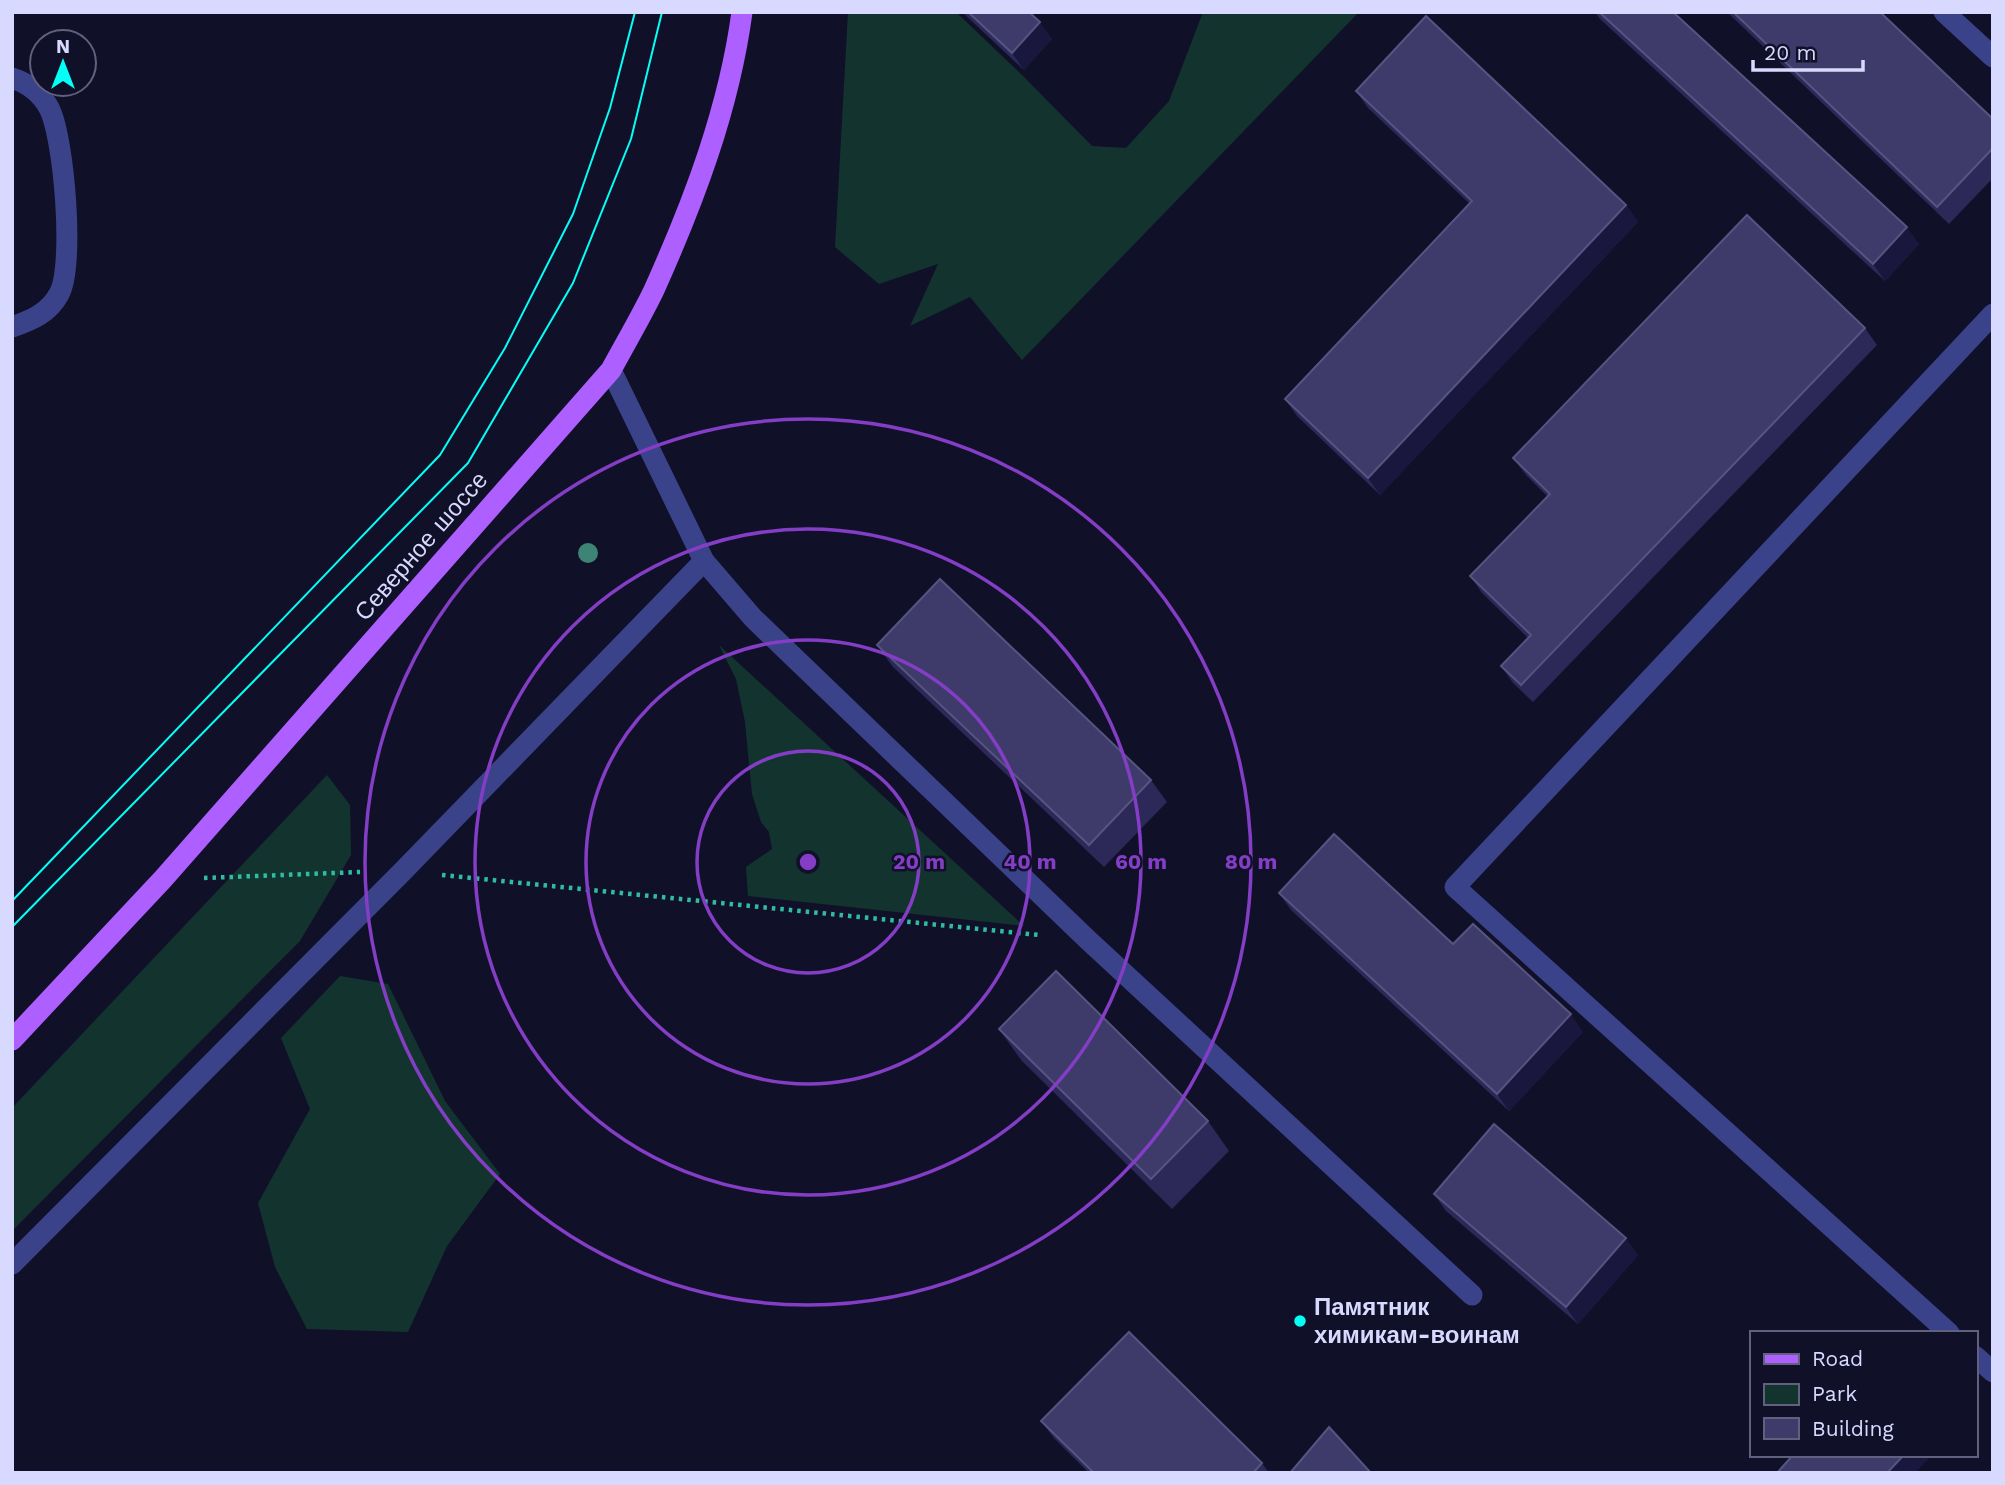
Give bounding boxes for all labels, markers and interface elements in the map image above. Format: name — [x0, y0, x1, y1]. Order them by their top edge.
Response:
north arrow — [28, 28, 98, 98]
scale bar — [1753, 28, 1863, 72]
text: N — [56, 35, 70, 58]
text: 20 m — [1764, 40, 1816, 65]
street label: Северное шоссе — [349, 466, 493, 626]
text: 20 m — [893, 849, 945, 874]
text: 40 m — [1004, 849, 1056, 874]
text: 60 m — [1115, 849, 1167, 874]
text: 80 m — [1225, 849, 1277, 874]
centre of rings — [796, 850, 820, 874]
place label: Памятник химикам-воинам — [1314, 1293, 1520, 1349]
marker: Памятник химикам-воинам — [1292, 1313, 1308, 1329]
legend — [1750, 1331, 1977, 1457]
text: Road — [1812, 1346, 1863, 1371]
text: Park — [1812, 1381, 1857, 1406]
text: Building — [1812, 1416, 1894, 1441]

